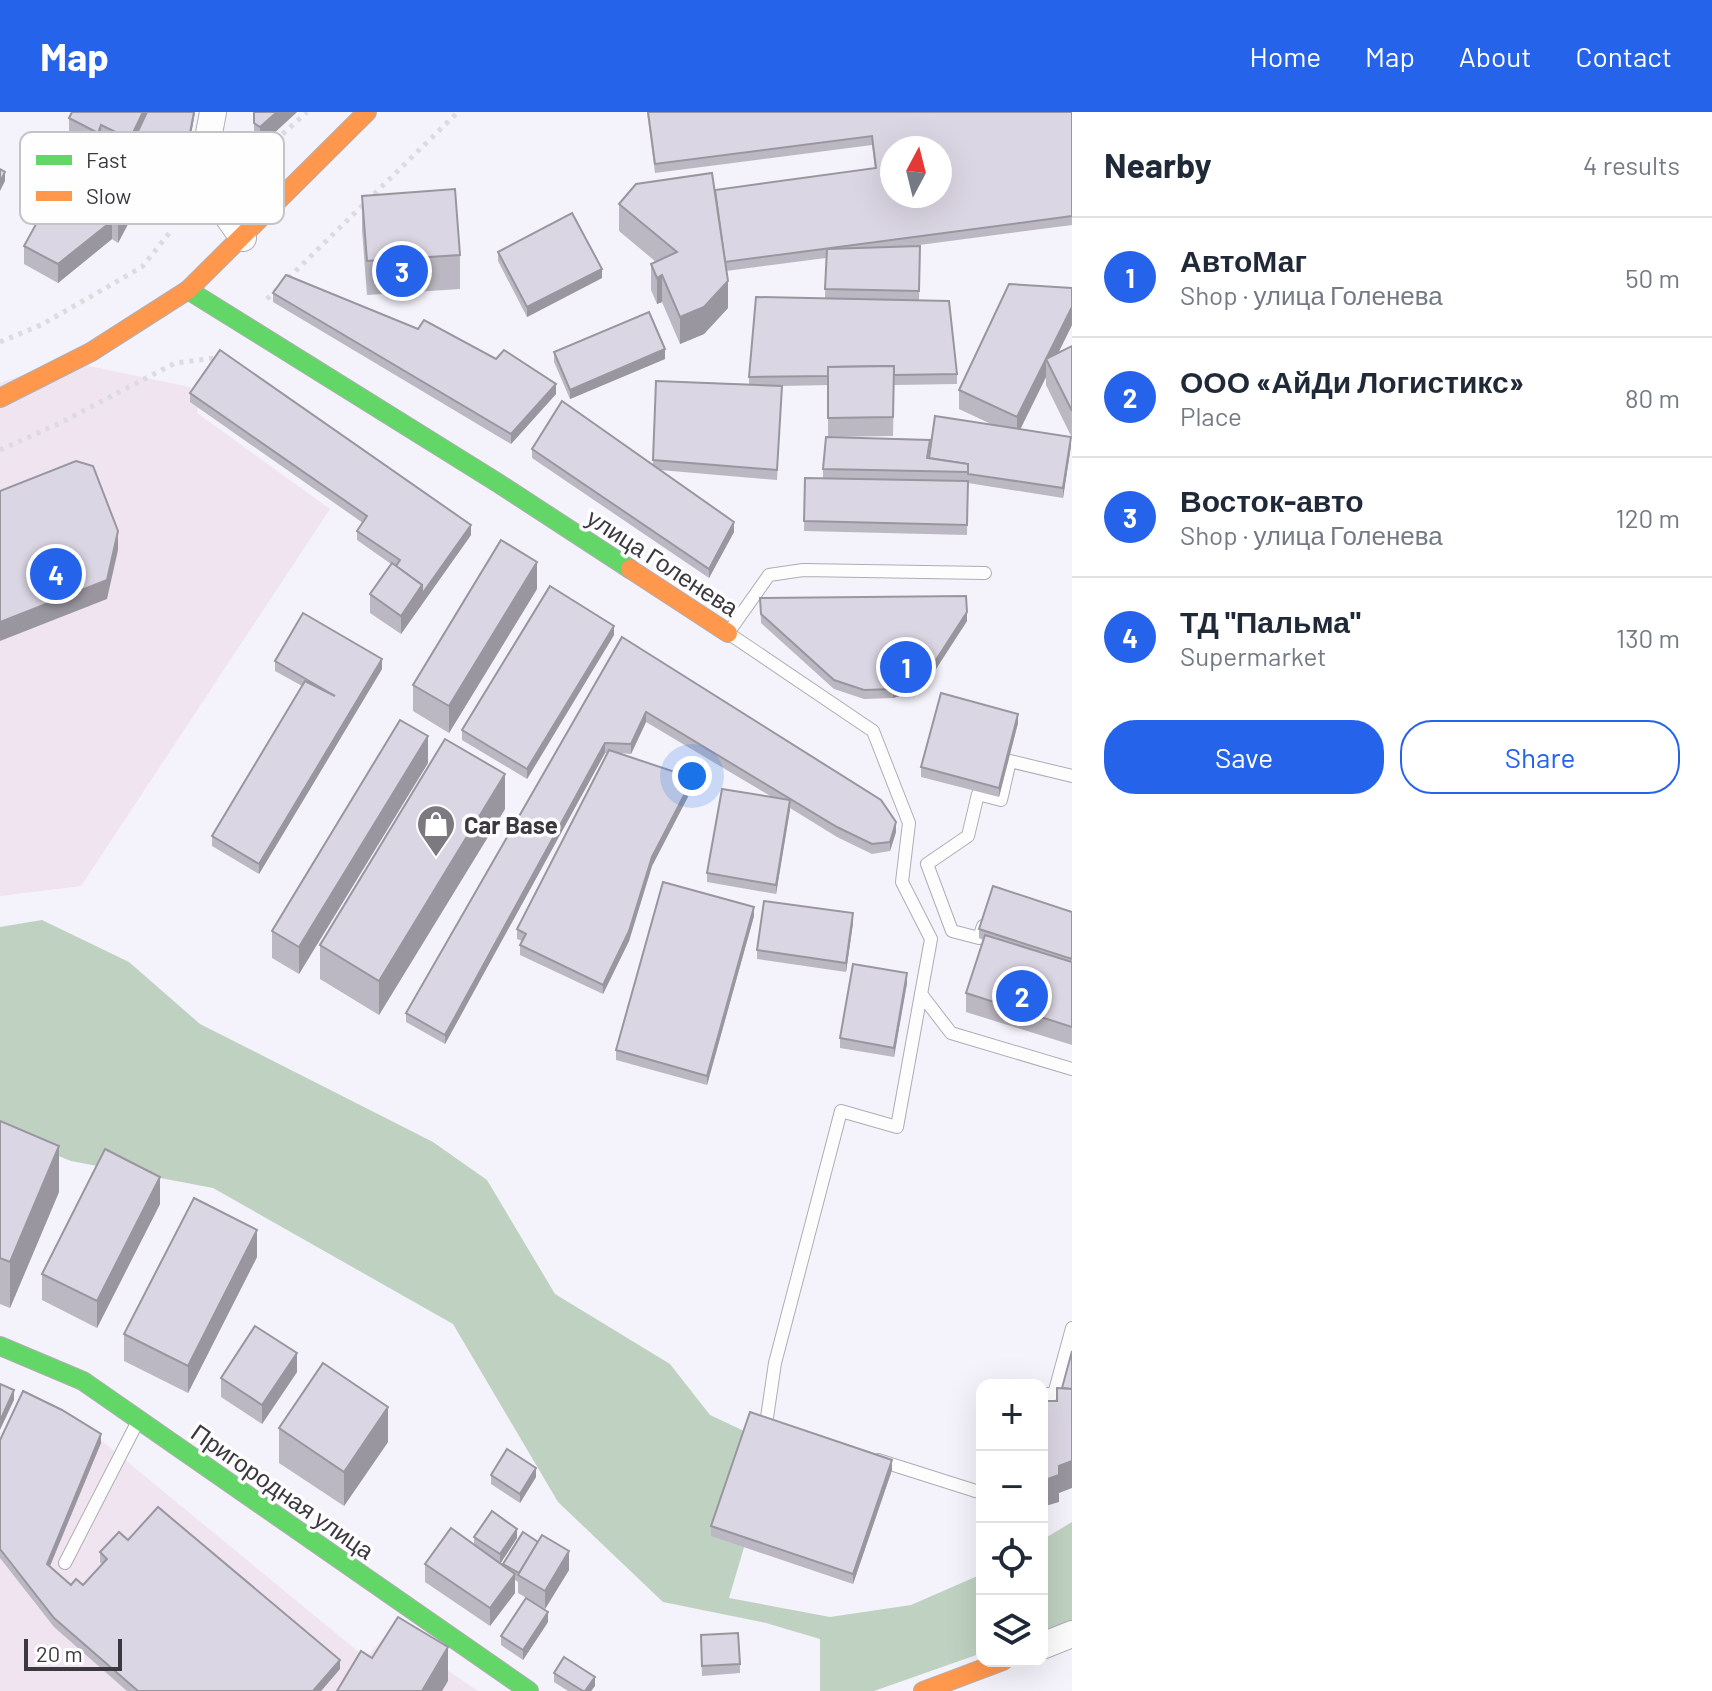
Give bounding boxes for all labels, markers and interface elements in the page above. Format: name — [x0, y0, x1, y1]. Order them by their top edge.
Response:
text: Map — [40, 33, 109, 79]
text: Home — [1250, 39, 1321, 73]
text: Map — [1365, 39, 1415, 73]
text: About — [1459, 39, 1531, 73]
text: Contact — [1575, 39, 1672, 73]
legend — [20, 132, 284, 224]
north arrow — [880, 136, 952, 208]
text: Nearby — [1104, 144, 1212, 185]
text: Fast — [86, 146, 128, 172]
text: 4 results — [1583, 149, 1680, 180]
text: Slow — [86, 182, 131, 208]
pin: 3 — [376, 241, 428, 301]
text: АвтоМаг — [1180, 242, 1307, 278]
text: 1 — [1125, 262, 1135, 293]
text: 50 m — [1625, 262, 1680, 293]
text: Shop · улица Голенева — [1180, 279, 1443, 310]
text: ООО «АйДи Логистикс» — [1180, 363, 1524, 399]
text: 2 — [1123, 382, 1137, 413]
text: 80 m — [1625, 382, 1680, 413]
text: Place — [1180, 400, 1242, 431]
text: Восток-авто — [1180, 482, 1364, 518]
street label: улица Голенева — [582, 502, 745, 622]
text: 3 — [1123, 502, 1137, 533]
text: 120 m — [1616, 502, 1680, 533]
text: Shop · улица Голенева — [1180, 519, 1443, 550]
pin: 4 — [30, 544, 82, 604]
text: ТД "Пальма" — [1180, 603, 1361, 639]
text: 4 — [1122, 622, 1138, 653]
text: 130 m — [1616, 622, 1680, 653]
pin: 1 — [880, 637, 932, 697]
text: Supermarket — [1180, 640, 1327, 671]
button: Save — [1104, 720, 1384, 794]
button: Share — [1400, 720, 1680, 794]
your location — [672, 756, 712, 796]
shop icon: Car Base — [415, 803, 457, 858]
place label: Car Base — [464, 810, 558, 839]
pin: 2 — [996, 966, 1048, 1026]
map controls — [976, 1379, 1048, 1667]
button: + — [976, 1379, 1048, 1451]
street label: Пригородная улица — [186, 1417, 380, 1565]
button: − — [976, 1451, 1048, 1523]
button: locate — [976, 1523, 1048, 1595]
button: layers — [976, 1595, 1048, 1667]
scale bar — [24, 1635, 122, 1671]
text: 20 m — [36, 1640, 83, 1666]

